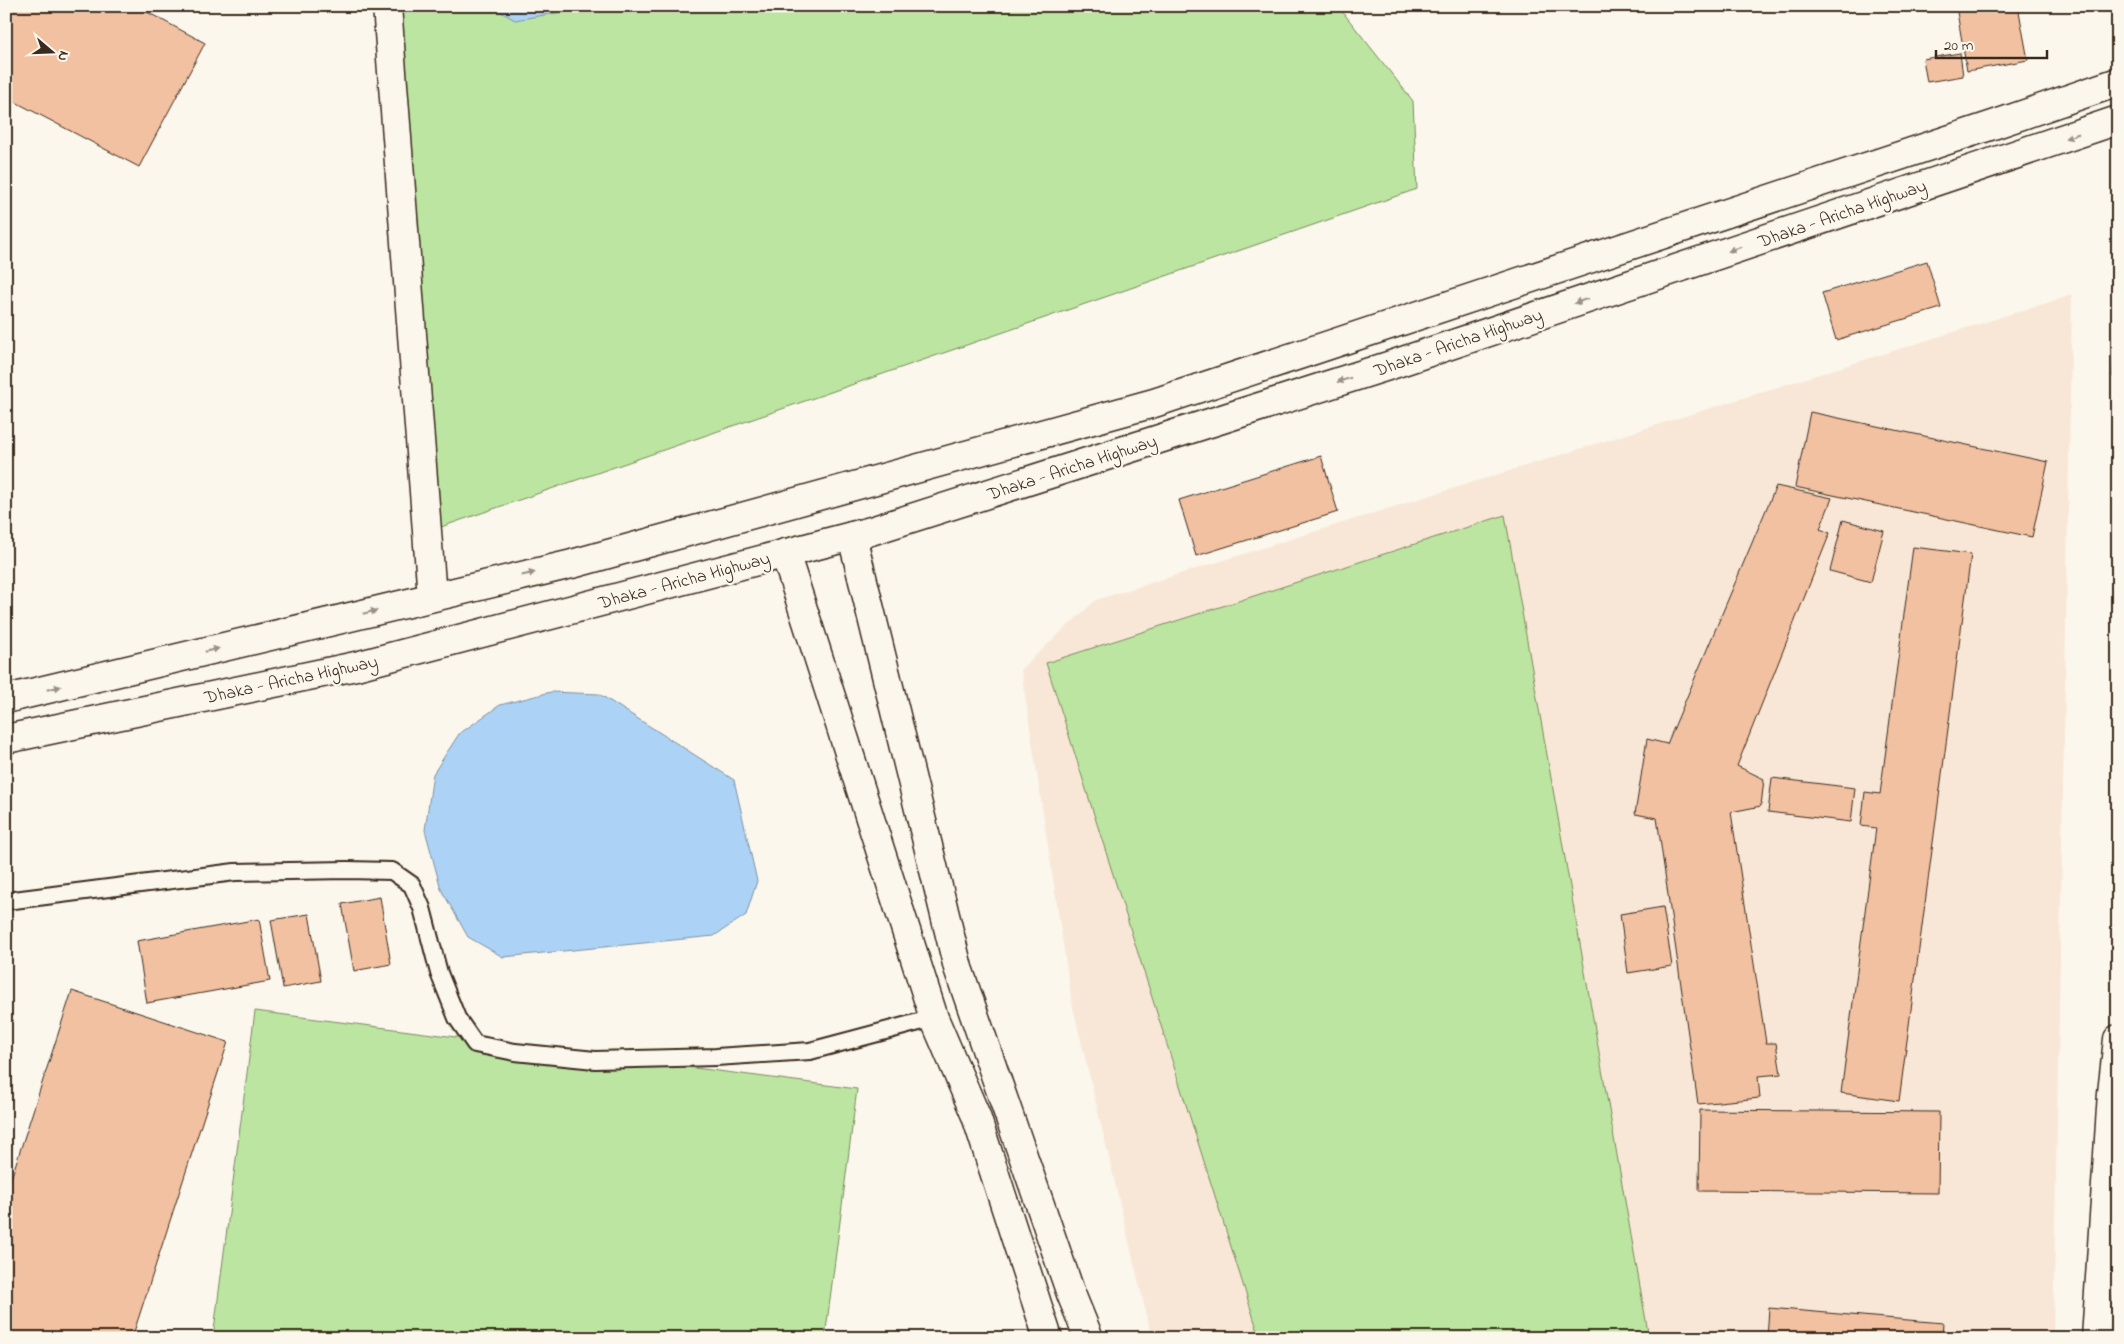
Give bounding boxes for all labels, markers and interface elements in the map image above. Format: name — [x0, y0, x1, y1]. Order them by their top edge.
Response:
north arrow — [28, 28, 78, 78]
scale bar — [1936, 28, 2048, 60]
text: 20 m — [1944, 35, 1974, 57]
text: N — [51, 48, 74, 64]
one-way arrow — [2064, 132, 2079, 140]
street label: Dhaka - Aricha Highway — [1754, 174, 1931, 257]
one-way arrow — [1727, 245, 1742, 253]
one-way arrow — [1573, 297, 1588, 305]
street label: Dhaka - Aricha Highway — [1370, 303, 1547, 386]
one-way arrow — [1336, 376, 1351, 384]
street label: Dhaka - Aricha Highway — [984, 429, 1161, 510]
street label: Dhaka - Aricha Highway — [595, 547, 773, 619]
one-way arrow — [520, 570, 535, 578]
one-way arrow — [362, 608, 377, 616]
one-way arrow — [204, 646, 219, 654]
street label: Dhaka - Aricha Highway — [201, 650, 381, 713]
one-way arrow — [46, 684, 61, 692]

